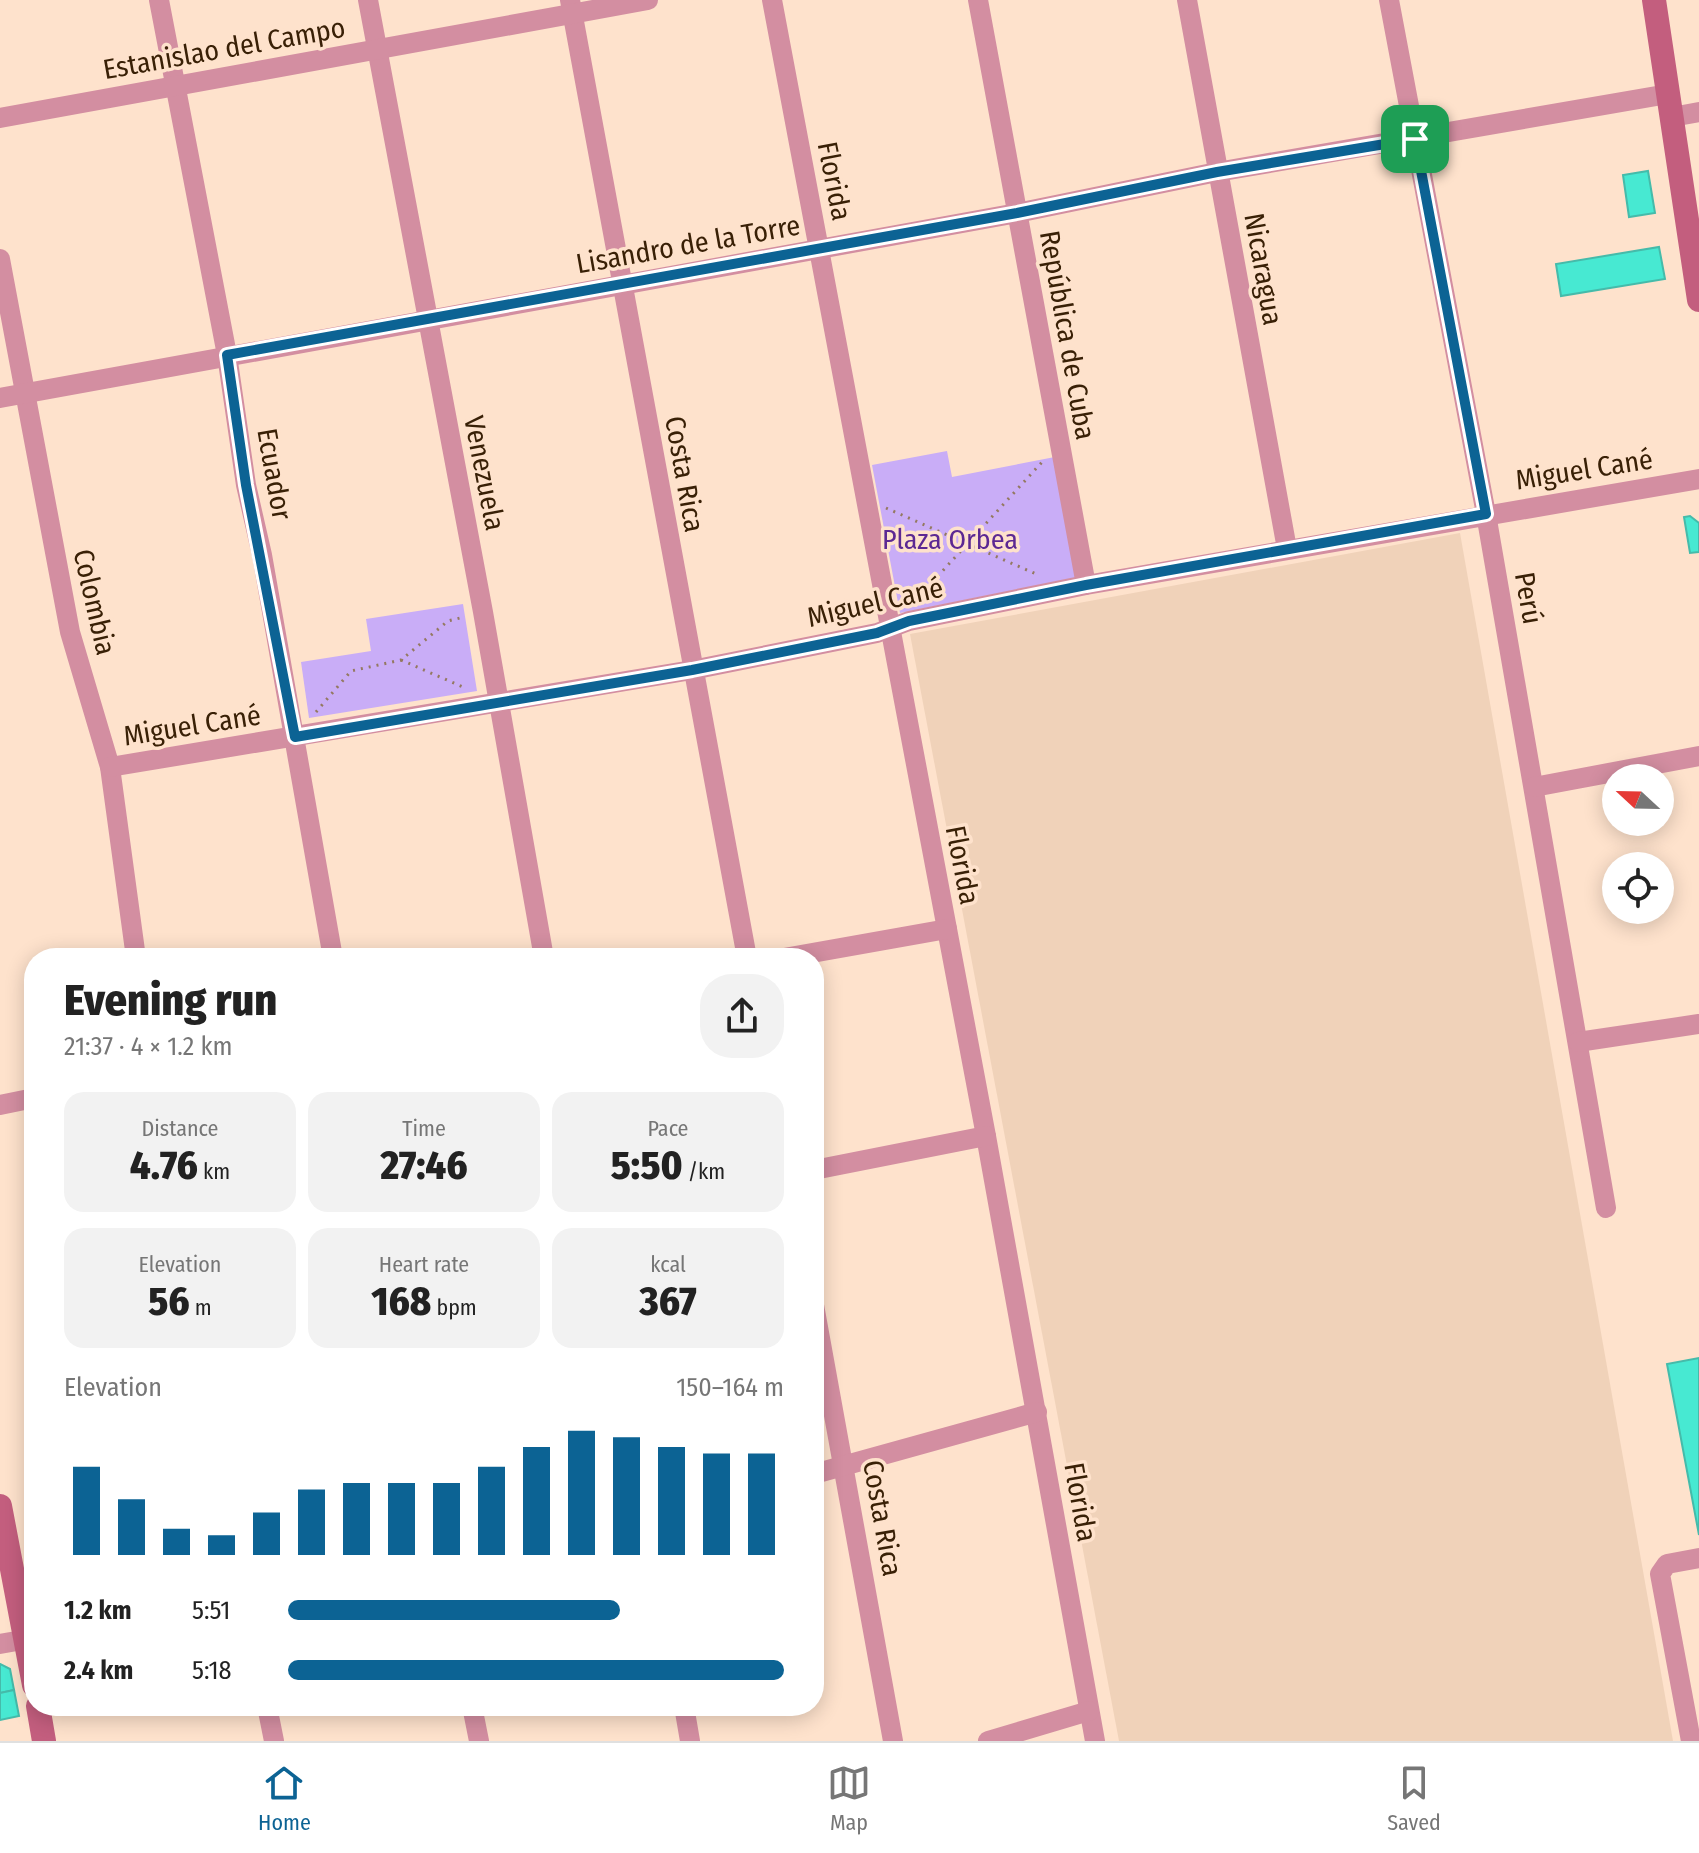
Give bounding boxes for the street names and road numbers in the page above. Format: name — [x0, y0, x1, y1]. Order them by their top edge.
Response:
street label: Estanislao del Campo — [100, 11, 348, 86]
street label: Florida — [811, 139, 858, 223]
street label: Lisandro de la Torre — [574, 209, 803, 280]
street label: Nicaragua — [1237, 211, 1290, 328]
street label: República de Cuba — [1033, 228, 1102, 442]
street label: Venezuela — [457, 413, 512, 533]
street label: Costa Rica — [658, 413, 711, 535]
street label: Ecuador — [250, 426, 299, 523]
street label: Miguel Cané — [1513, 442, 1655, 497]
street label: Colombia — [66, 546, 123, 658]
street label: Perú — [1508, 570, 1549, 627]
street label: Miguel Cané — [804, 571, 946, 634]
street label: Miguel Cané — [121, 698, 263, 753]
street label: Florida — [939, 823, 986, 907]
street label: Costa Rica — [856, 1457, 909, 1579]
street label: Florida — [1057, 1460, 1104, 1544]

